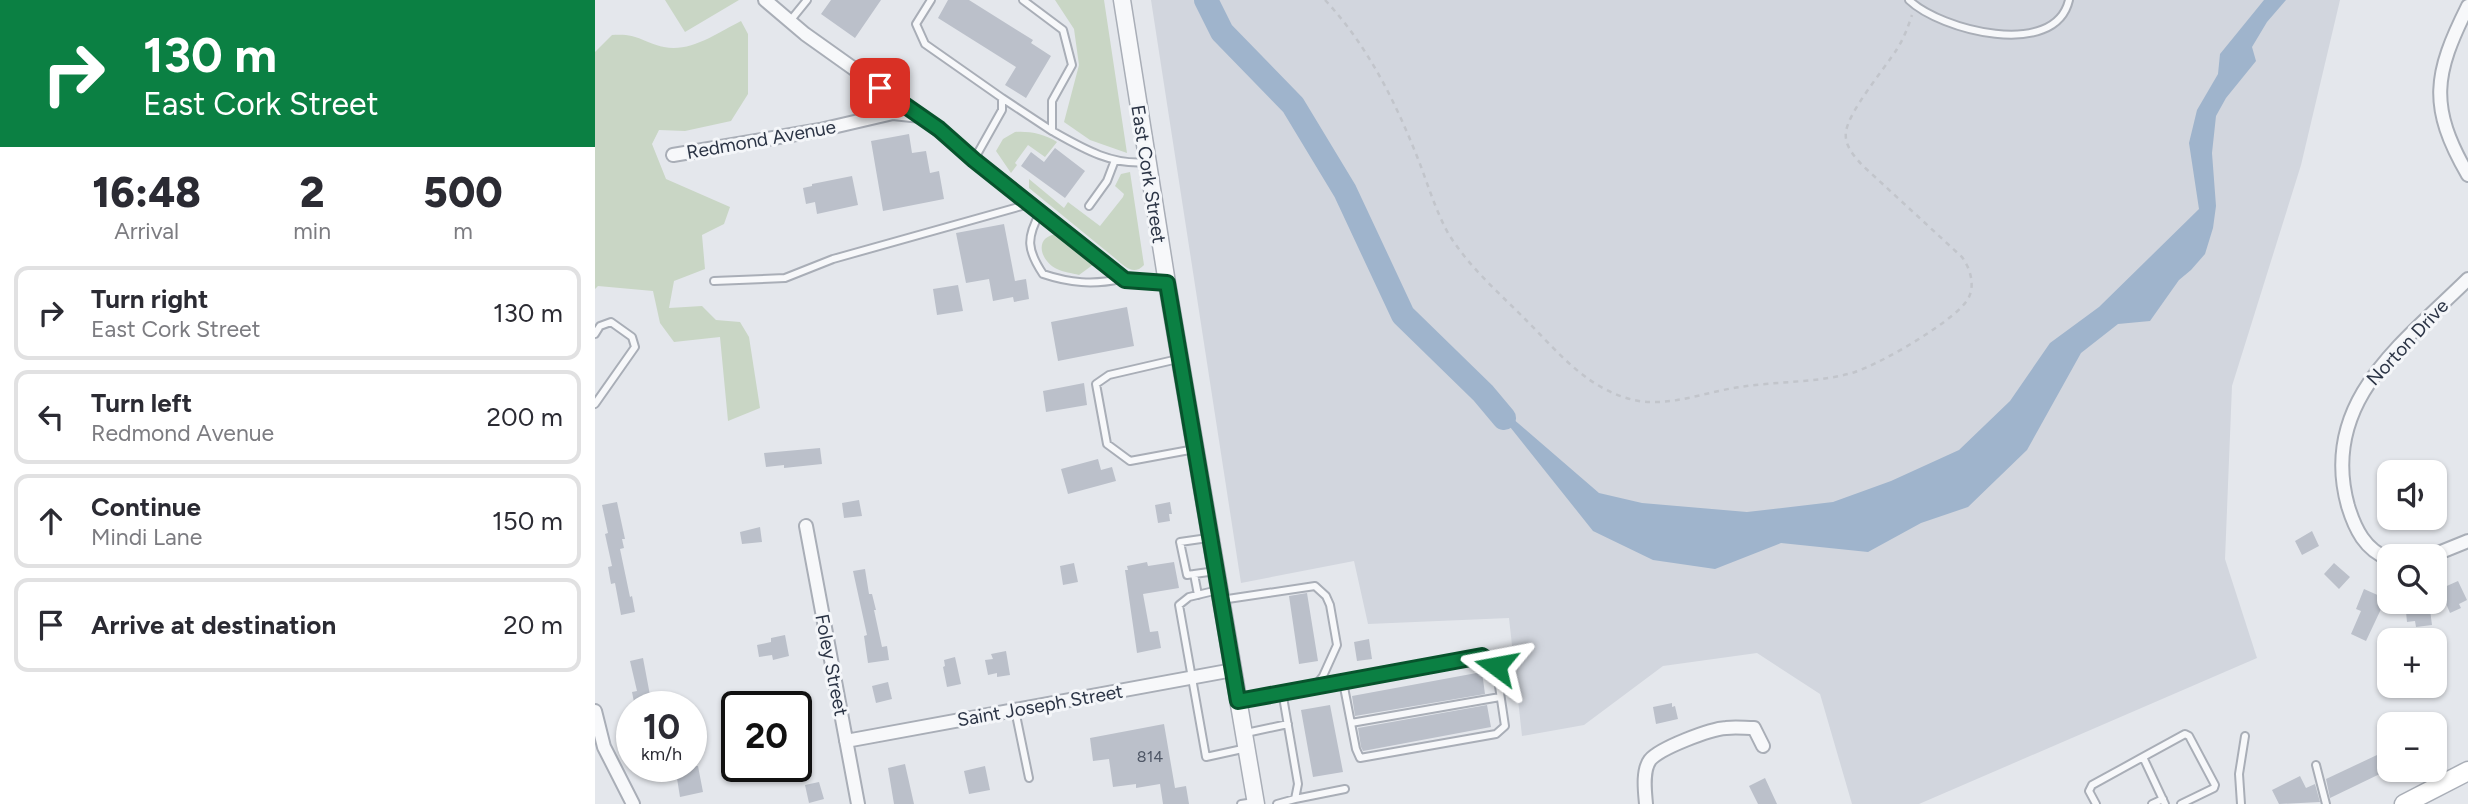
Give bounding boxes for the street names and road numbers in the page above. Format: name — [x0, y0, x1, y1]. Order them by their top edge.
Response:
street label: East Cork Street — [1126, 103, 1171, 245]
street label: Redmond Avenue — [685, 115, 838, 164]
street label: Norton Drive — [2362, 294, 2453, 390]
street label: Foley Street — [810, 612, 853, 718]
street label: Saint Joseph Street — [955, 680, 1125, 731]

